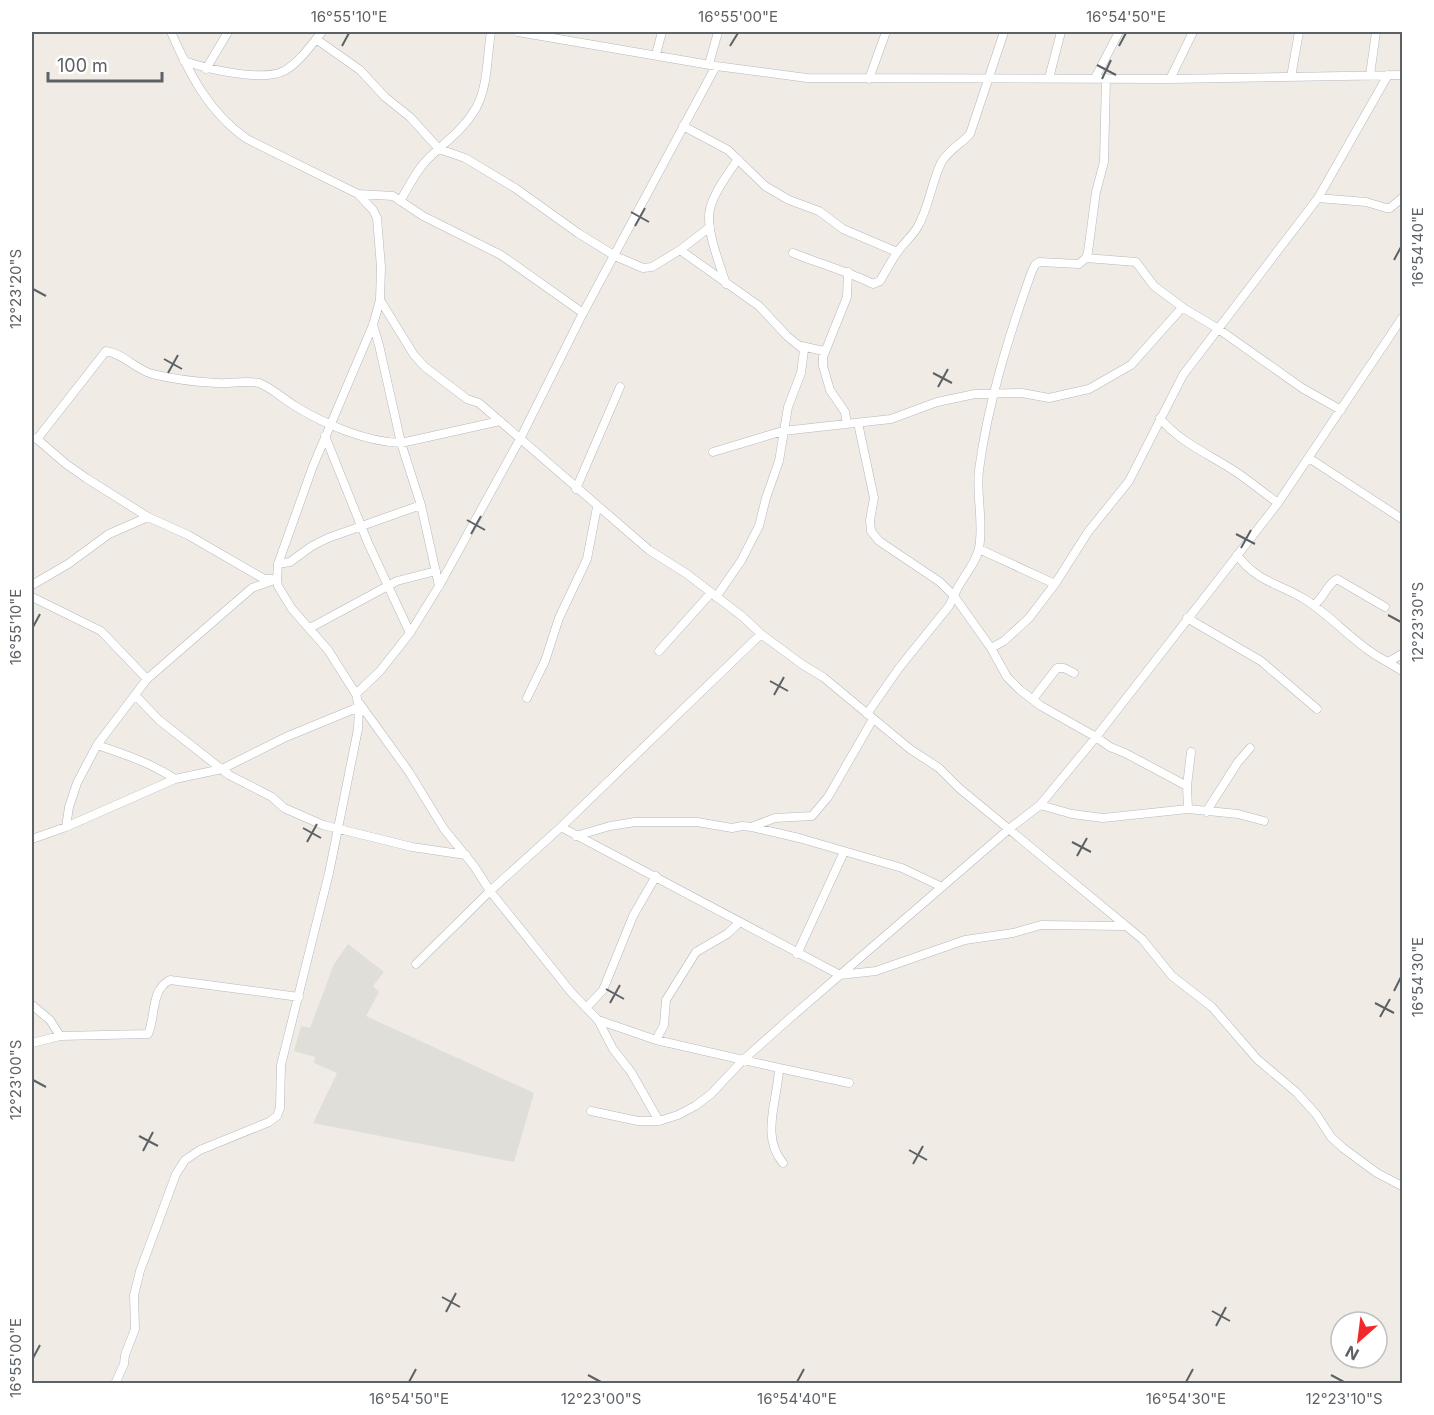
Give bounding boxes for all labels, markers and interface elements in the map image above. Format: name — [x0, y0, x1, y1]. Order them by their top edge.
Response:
text: 16°55'10"E — [311, 7, 387, 26]
text: 16°55'00"E — [698, 7, 778, 26]
text: 16°54'50"E — [1086, 7, 1166, 26]
scale bar — [48, 45, 162, 83]
text: 100 m — [57, 55, 108, 76]
text: 16°54'40"E — [1408, 207, 1427, 287]
text: 12°23'20"S — [6, 249, 25, 329]
text: 12°23'30"S — [1408, 582, 1427, 662]
text: 16°55'10"E — [6, 589, 25, 665]
text: 16°54'30"E — [1408, 937, 1427, 1017]
text: 12°23'00"S — [6, 1040, 25, 1120]
north arrow — [1329, 1310, 1389, 1370]
text: 16°55'00"E — [6, 1318, 25, 1398]
text: N — [1342, 1342, 1362, 1365]
text: 16°54'50"E — [369, 1389, 449, 1408]
text: 12°23'00"S — [561, 1389, 641, 1408]
text: 16°54'40"E — [757, 1389, 837, 1408]
text: 16°54'30"E — [1146, 1389, 1226, 1408]
text: 12°23'10"S — [1305, 1389, 1383, 1408]

